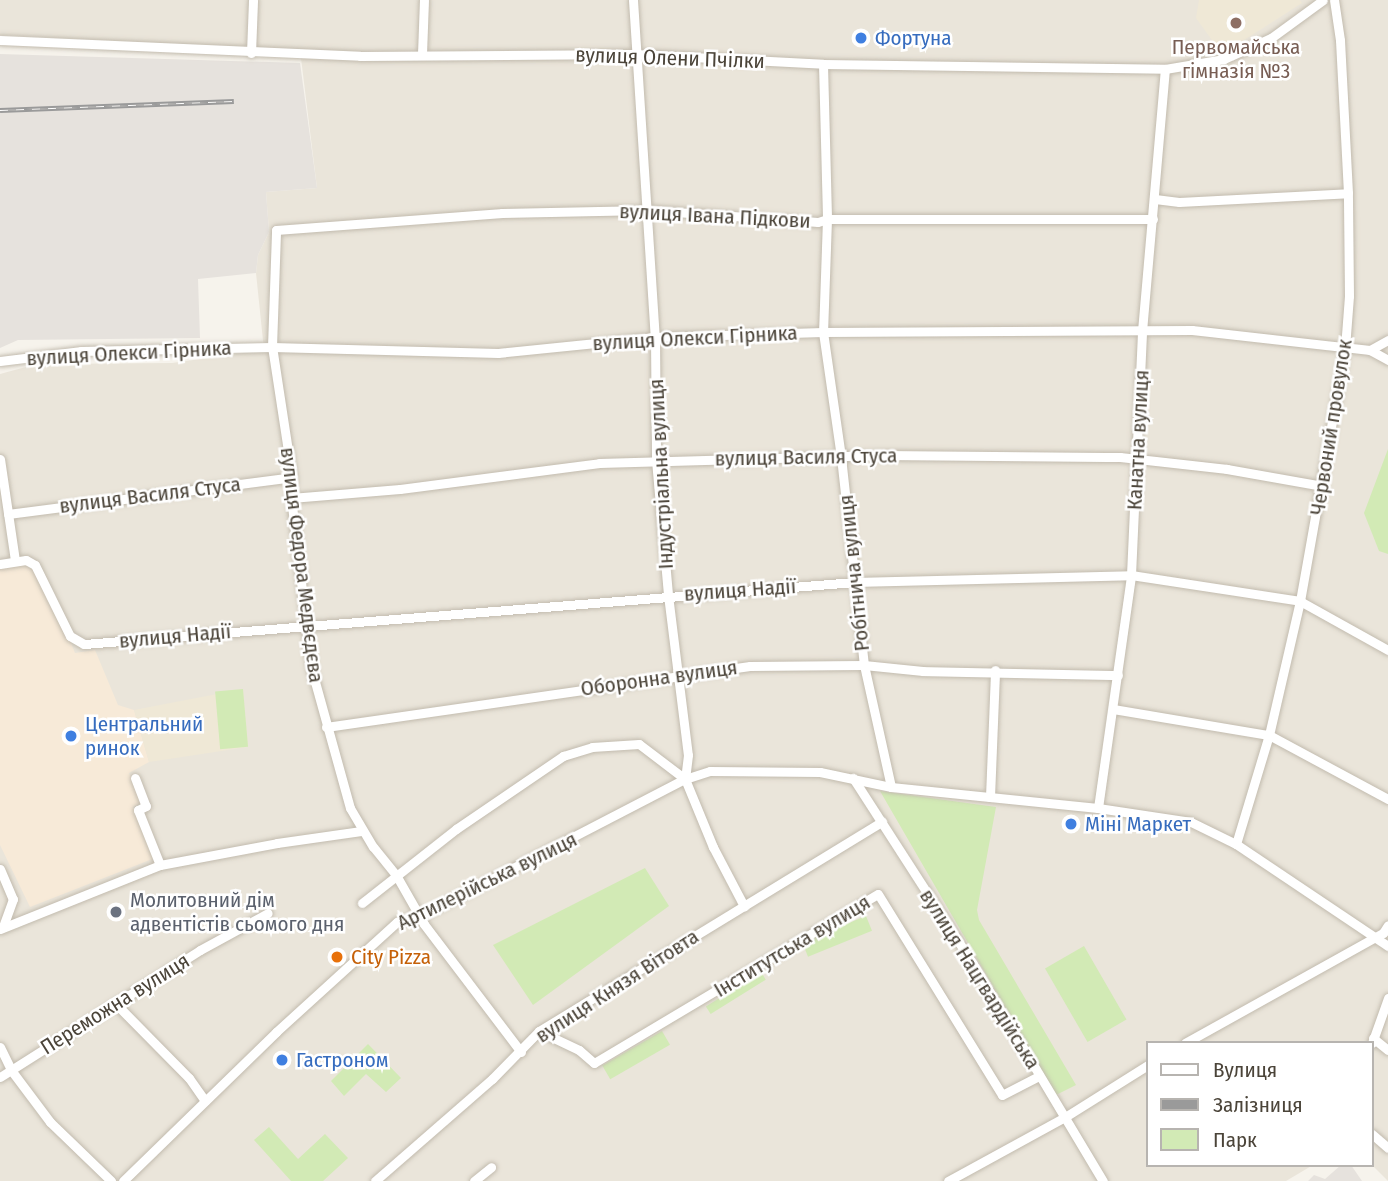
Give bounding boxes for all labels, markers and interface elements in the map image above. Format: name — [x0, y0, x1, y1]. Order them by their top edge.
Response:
marker: Первомайська гімназія №3 — [1228, 15, 1244, 31]
place label: Фортуна — [875, 25, 952, 51]
marker: Фортуна — [853, 30, 869, 46]
place label: Первомайська гімназія №3 — [1172, 34, 1300, 84]
street label: вулиця Олени Пчілки — [575, 42, 765, 74]
street label: вулиця Івана Підкови — [619, 198, 811, 234]
street label: вулиця Олекси Гірника — [592, 320, 798, 356]
street label: вулиця Олекси Гірника — [26, 335, 232, 371]
street label: Червоний провулок — [1305, 337, 1357, 517]
street label: Канатна вулиця — [1122, 369, 1154, 511]
street label: Індустріальна вулиця — [643, 378, 679, 570]
street label: вулиця Василя Стуса — [714, 443, 898, 471]
street label: вулиця Федора Медвєдєва — [275, 446, 329, 684]
street label: вулиця Василя Стуса — [58, 471, 242, 519]
street label: Робітнича вулиця — [833, 494, 875, 652]
street label: вулиця Надії — [683, 574, 797, 606]
street label: вулиця Надії — [118, 619, 232, 653]
street label: Оборонна вулиця — [579, 655, 739, 701]
place label: Центральний ринок — [85, 711, 203, 761]
marker: Центральний ринок — [63, 728, 79, 744]
place label: Міні Маркет — [1085, 811, 1191, 837]
marker: Міні Маркет — [1063, 816, 1079, 832]
street label: Артилерійська вулиця — [393, 827, 581, 935]
street label: вулиця Нацгвардійська — [914, 884, 1046, 1074]
place label: Молитовний дім адвентістів сьомого дня — [130, 887, 344, 937]
street label: Інститутська вулиця — [709, 889, 875, 1003]
marker: Молитовний дім адвентістів сьомого дня — [108, 904, 124, 920]
street label: вулиця Князя Вітовта — [531, 924, 703, 1048]
place label: City Pizza — [351, 944, 431, 970]
street label: Переможна вулиця — [36, 948, 194, 1060]
marker: City Pizza — [329, 949, 345, 965]
legend — [1146, 1041, 1374, 1167]
place label: Гастроном — [296, 1047, 389, 1073]
marker: Гастроном — [274, 1052, 290, 1068]
text: Вулиця — [1213, 1057, 1277, 1083]
text: Залізниця — [1213, 1092, 1303, 1118]
text: Парк — [1213, 1127, 1257, 1153]

